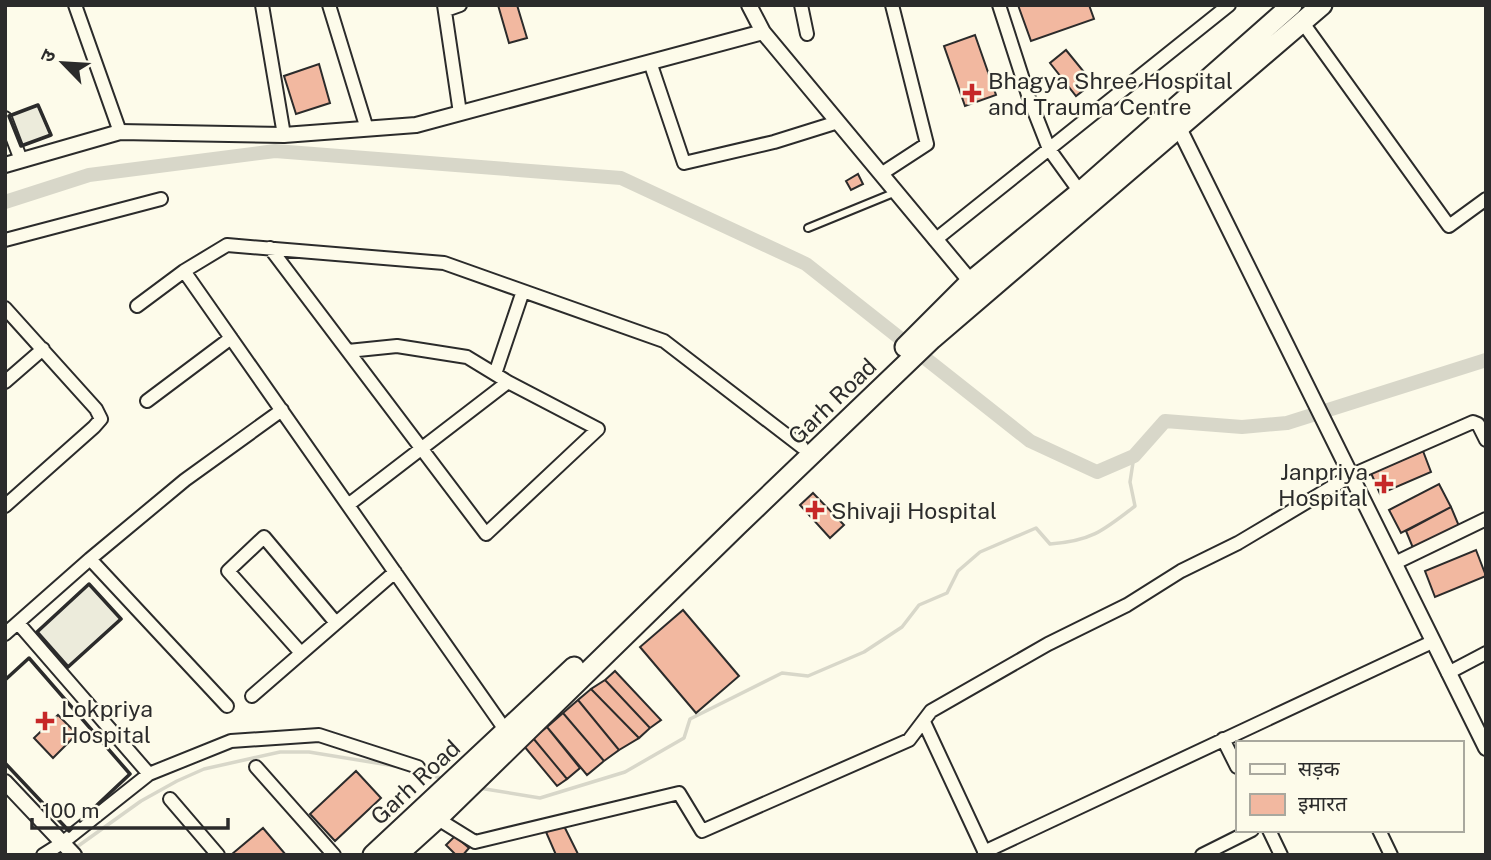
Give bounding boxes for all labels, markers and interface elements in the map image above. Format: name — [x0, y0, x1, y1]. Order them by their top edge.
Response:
north arrow — [28, 28, 98, 98]
text: उ — [35, 45, 60, 66]
place label: Bhagya Shree Hospital and Trauma Centre — [988, 67, 1233, 120]
marker: Bhagya Shree Hospital and Trauma Centre — [962, 83, 982, 103]
street label: Garh Road — [782, 352, 882, 450]
place label: Janpriya Hospital — [1278, 458, 1368, 511]
marker: Janpriya Hospital — [1374, 474, 1394, 494]
place label: Shivaji Hospital — [831, 497, 997, 524]
marker: Shivaji Hospital — [805, 500, 825, 520]
place label: Lokpriya Hospital — [61, 695, 153, 748]
marker: Lokpriya Hospital — [35, 711, 55, 731]
street label: Garh Road — [365, 734, 465, 830]
legend — [1236, 741, 1463, 832]
text: सड़क — [1298, 756, 1340, 781]
scale bar — [32, 786, 228, 830]
text: इमारत — [1298, 791, 1348, 816]
text: 100 m — [42, 798, 99, 823]

